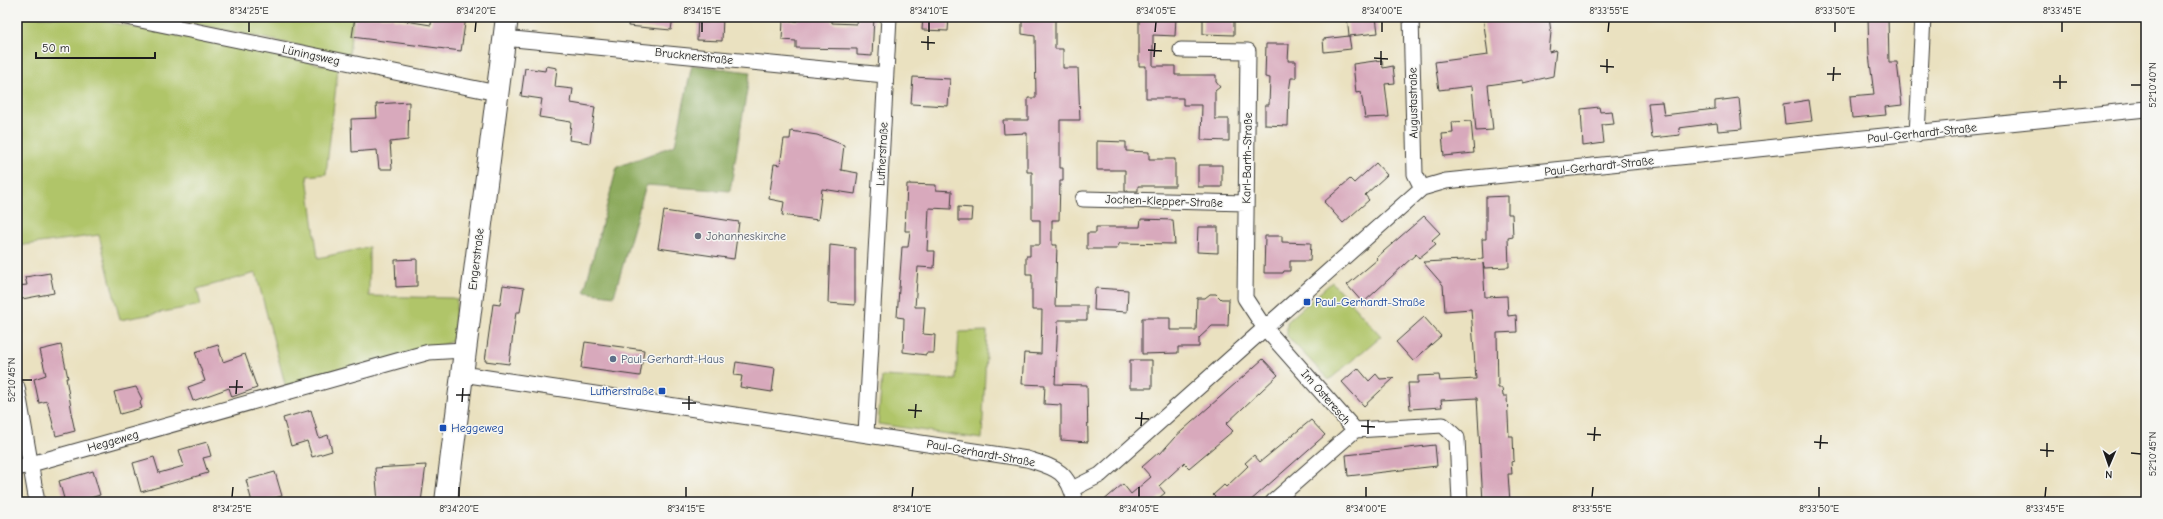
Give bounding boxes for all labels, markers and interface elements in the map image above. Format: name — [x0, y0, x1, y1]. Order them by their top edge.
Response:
text: 8°34'25"E — [230, 5, 268, 17]
text: 8°34'20"E — [456, 5, 496, 17]
text: 8°34'15"E — [683, 5, 721, 17]
text: 8°34'10"E — [910, 5, 948, 17]
text: 8°34'05"E — [1136, 5, 1176, 17]
text: 8°34'00"E — [1362, 5, 1402, 17]
text: 8°33'55"E — [1589, 5, 1629, 17]
text: 8°33'50"E — [1815, 5, 1855, 17]
text: 8°33'45"E — [2043, 5, 2081, 17]
scale bar — [36, 34, 155, 60]
text: 50 m — [42, 41, 70, 55]
street label: Lüningsweg — [281, 42, 341, 68]
street label: Brucknerstraße — [654, 45, 734, 67]
text: 52°10'40"N — [2147, 62, 2159, 108]
street label: Augustastraße — [1405, 67, 1421, 139]
street label: Karl-Barth-Straße — [1239, 112, 1255, 204]
street label: Paul-Gerhardt-Straße — [1867, 120, 1977, 146]
street label: Lutherstraße — [873, 122, 891, 186]
street label: Paul-Gerhardt-Straße — [1544, 153, 1654, 179]
street label: Jochen-Klepper-Straße — [1105, 192, 1223, 210]
street label: Engerstraße — [465, 227, 487, 291]
place label: Johanneskirche — [706, 229, 786, 243]
marker: Johanneskirche — [693, 231, 703, 241]
place label: Paul-Gerhardt-Straße — [1315, 295, 1425, 309]
marker: Paul-Gerhardt-Straße — [1302, 297, 1312, 307]
place label: Paul-Gerhardt-Haus — [621, 352, 724, 366]
marker: Paul-Gerhardt-Haus — [608, 354, 618, 364]
text: 52°10'45"N — [6, 358, 18, 402]
street label: Im Osteresch — [1298, 367, 1354, 427]
place label: Lutherstraße — [590, 384, 654, 398]
marker: Lutherstraße — [657, 386, 667, 396]
place label: Heggeweg — [451, 421, 504, 435]
marker: Heggeweg — [438, 423, 448, 433]
street label: Heggeweg — [86, 427, 140, 455]
text: 52°10'45"N — [2147, 432, 2159, 476]
street label: Paul-Gerhardt-Straße — [926, 437, 1036, 469]
north arrow — [2089, 445, 2129, 485]
text: N — [2105, 468, 2112, 481]
text: 8°34'25"E — [213, 503, 251, 515]
text: 8°34'20"E — [439, 503, 479, 515]
text: 8°34'15"E — [667, 503, 705, 515]
text: 8°34'10"E — [893, 503, 931, 515]
text: 8°34'05"E — [1119, 503, 1159, 515]
text: 8°34'00"E — [1346, 503, 1386, 515]
text: 8°33'55"E — [1572, 503, 1612, 515]
text: 8°33'50"E — [1799, 503, 1839, 515]
text: 8°33'45"E — [2026, 503, 2064, 515]

